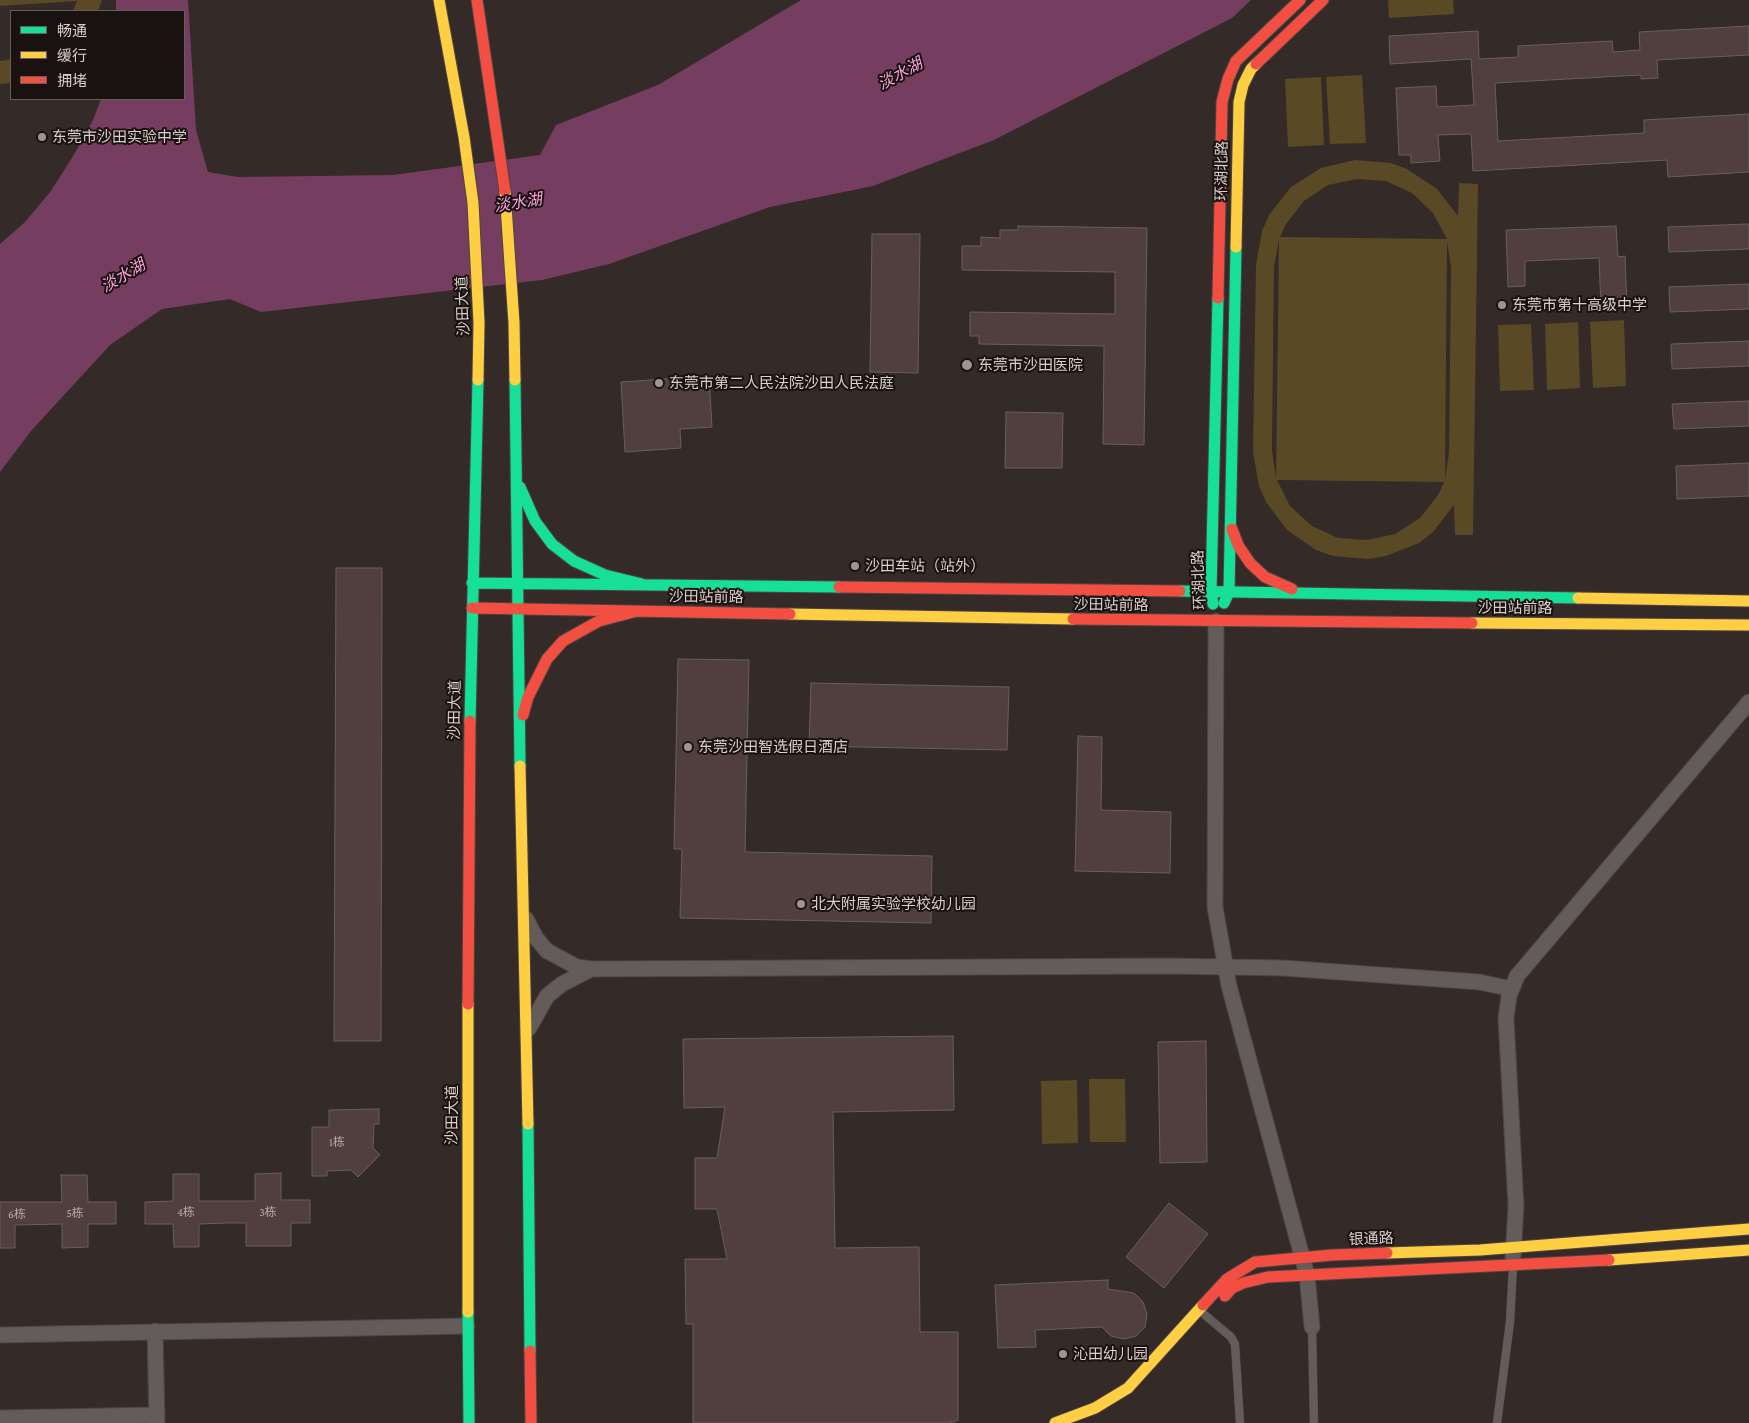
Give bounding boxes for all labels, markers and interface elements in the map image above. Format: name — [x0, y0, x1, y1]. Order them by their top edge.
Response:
legend — [10, 10, 185, 100]
text: 畅通 — [57, 23, 87, 39]
text: 缓行 — [57, 48, 87, 64]
water label: 淡水湖 — [874, 54, 926, 94]
text: 拥堵 — [57, 73, 87, 89]
place label: 东莞市沙田实验中学 — [52, 128, 187, 146]
marker: 东莞市沙田实验中学 — [36, 131, 48, 143]
street label: 环湖北路 — [1212, 141, 1232, 201]
water label: 淡水湖 — [493, 190, 543, 216]
water label: 淡水湖 — [97, 255, 149, 297]
street label: 沙田大道 — [453, 276, 473, 336]
place label: 东莞市第十高级中学 — [1512, 296, 1647, 314]
marker: 东莞市第十高级中学 — [1496, 299, 1508, 311]
place label: 东莞市沙田医院 — [978, 356, 1083, 374]
marker: 东莞市沙田医院 — [960, 358, 974, 372]
place label: 东莞市第二人民法院沙田人民法庭 — [669, 374, 894, 392]
marker: 东莞市第二人民法院沙田人民法庭 — [653, 377, 665, 389]
street label: 环湖北路 — [1189, 550, 1209, 610]
place label: 沙田车站（站外） — [865, 557, 985, 575]
marker: 沙田车站（站外） — [849, 560, 861, 572]
street label: 沙田站前路 — [668, 587, 744, 607]
street label: 沙田站前路 — [1073, 595, 1149, 615]
street label: 沙田站前路 — [1478, 599, 1552, 617]
street label: 沙田大道 — [445, 680, 465, 740]
place label: 东莞沙田智选假日酒店 — [698, 738, 848, 756]
marker: 东莞沙田智选假日酒店 — [682, 741, 694, 753]
place label: 北大附属实验学校幼儿园 — [811, 895, 976, 913]
marker: 北大附属实验学校幼儿园 — [795, 898, 807, 910]
street label: 沙田大道 — [443, 1085, 461, 1145]
house number: 1栋 — [329, 1135, 345, 1149]
house number: 4栋 — [177, 1205, 195, 1219]
house number: 3栋 — [259, 1205, 277, 1219]
house number: 5栋 — [66, 1206, 84, 1220]
house number: 6栋 — [8, 1207, 26, 1221]
street label: 银通路 — [1348, 1229, 1394, 1249]
place label: 沁田幼儿园 — [1073, 1345, 1148, 1363]
marker: 沁田幼儿园 — [1057, 1348, 1069, 1360]

